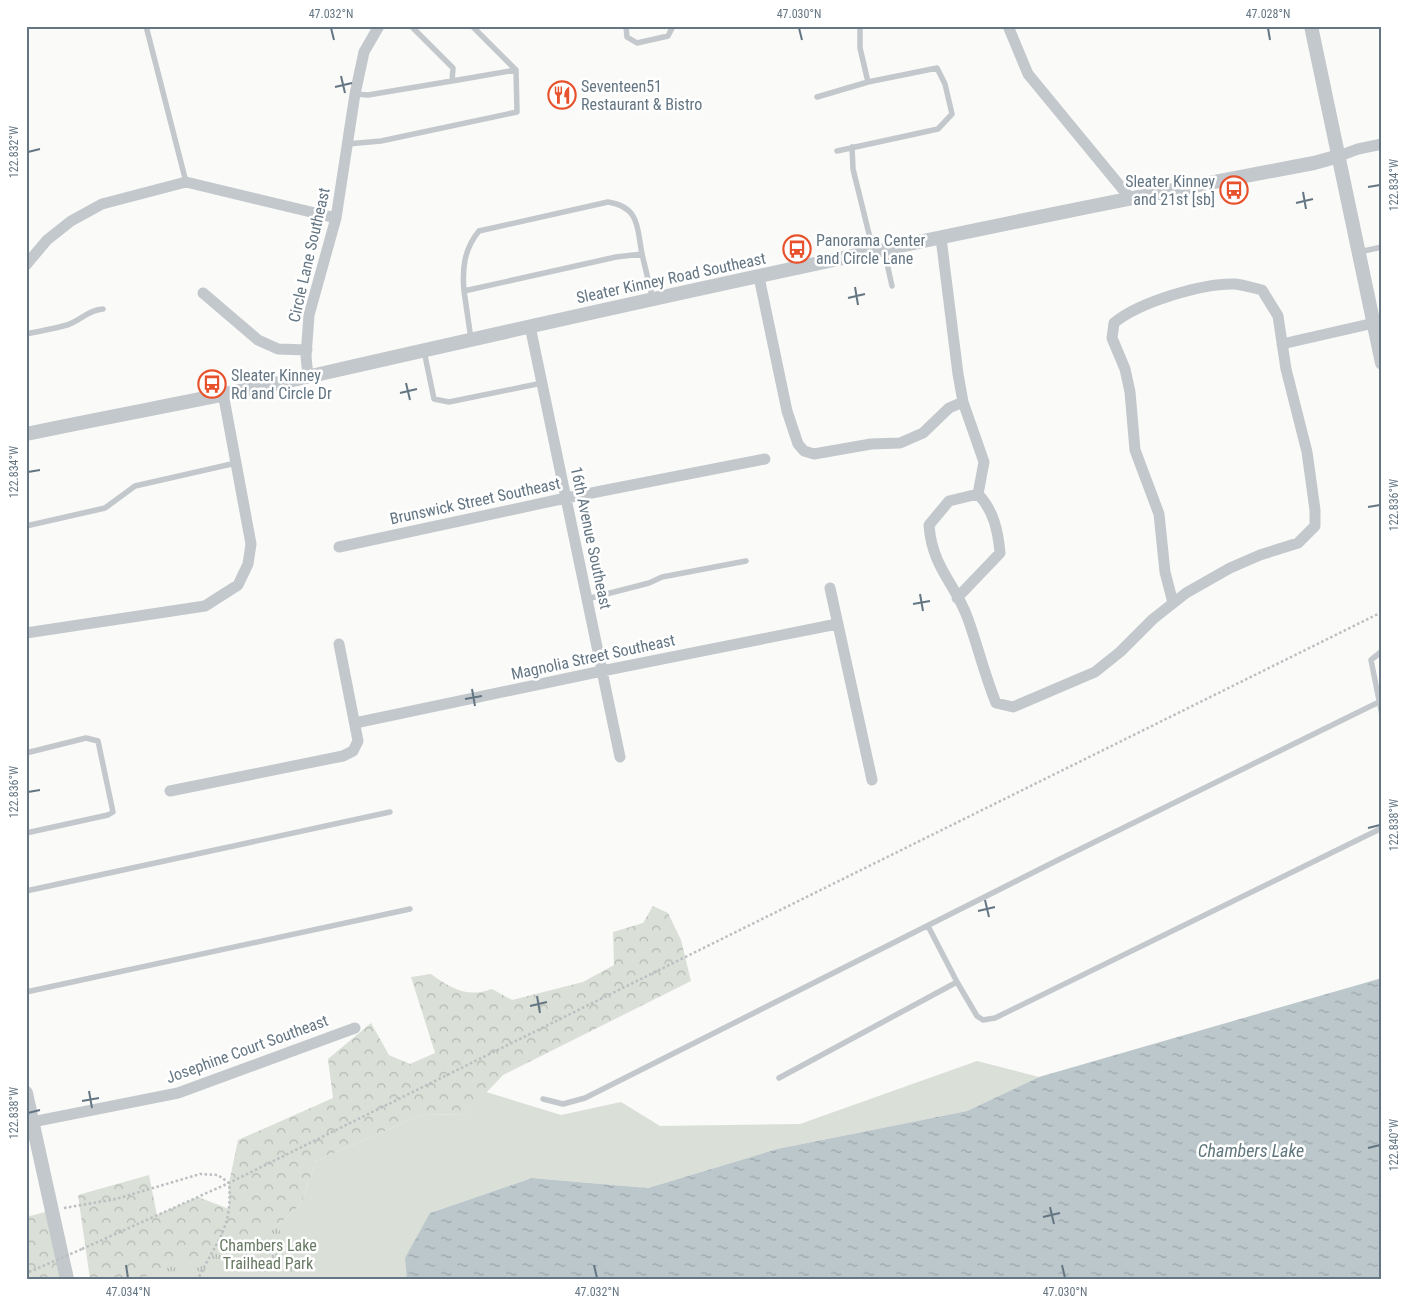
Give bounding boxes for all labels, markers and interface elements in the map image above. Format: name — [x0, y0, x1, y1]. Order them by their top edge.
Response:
text: 47.032°N — [309, 7, 353, 21]
text: 47.030°N — [777, 7, 821, 21]
text: 47.028°N — [1246, 7, 1290, 21]
place label: Seventeen51 Restaurant & Bistro — [581, 77, 702, 114]
restaurant icon: Seventeen51 Restaurant & Bistro — [547, 80, 577, 110]
text: 122.832°W — [7, 126, 21, 178]
text: 122.834°W — [1387, 159, 1401, 211]
place label: Sleater Kinney and 21st [sb] — [1125, 172, 1215, 209]
bus stop icon: Sleater Kinney and 21st [sb] — [1219, 175, 1249, 205]
street label: Circle Lane Southeast — [284, 186, 334, 324]
place label: Panorama Center and Circle Lane — [816, 231, 925, 268]
bus stop icon: Panorama Center and Circle Lane — [782, 234, 812, 264]
street label: Sleater Kinney Road Southeast — [575, 249, 768, 307]
place label: Sleater Kinney Rd and Circle Dr — [231, 366, 332, 403]
bus stop icon: Sleater Kinney Rd and Circle Dr — [197, 369, 227, 399]
text: 122.834°W — [7, 446, 21, 498]
street label: 16th Avenue Southeast — [567, 465, 615, 611]
street label: Brunswick Street Southeast — [388, 474, 562, 528]
text: 122.836°W — [1387, 479, 1401, 531]
street label: Magnolia Street Southeast — [509, 630, 677, 684]
text: 122.836°W — [7, 766, 21, 818]
text: 122.838°W — [1387, 799, 1401, 851]
street label: Josephine Court Southeast — [163, 1011, 331, 1087]
text: 122.838°W — [7, 1087, 21, 1139]
text: 122.840°W — [1387, 1119, 1401, 1171]
water label: Chambers Lake — [1198, 1140, 1304, 1161]
park label: Chambers Lake Trailhead Park — [219, 1236, 317, 1273]
text: 47.034°N — [106, 1285, 150, 1299]
text: 47.032°N — [575, 1285, 619, 1299]
text: 47.030°N — [1043, 1285, 1087, 1299]

